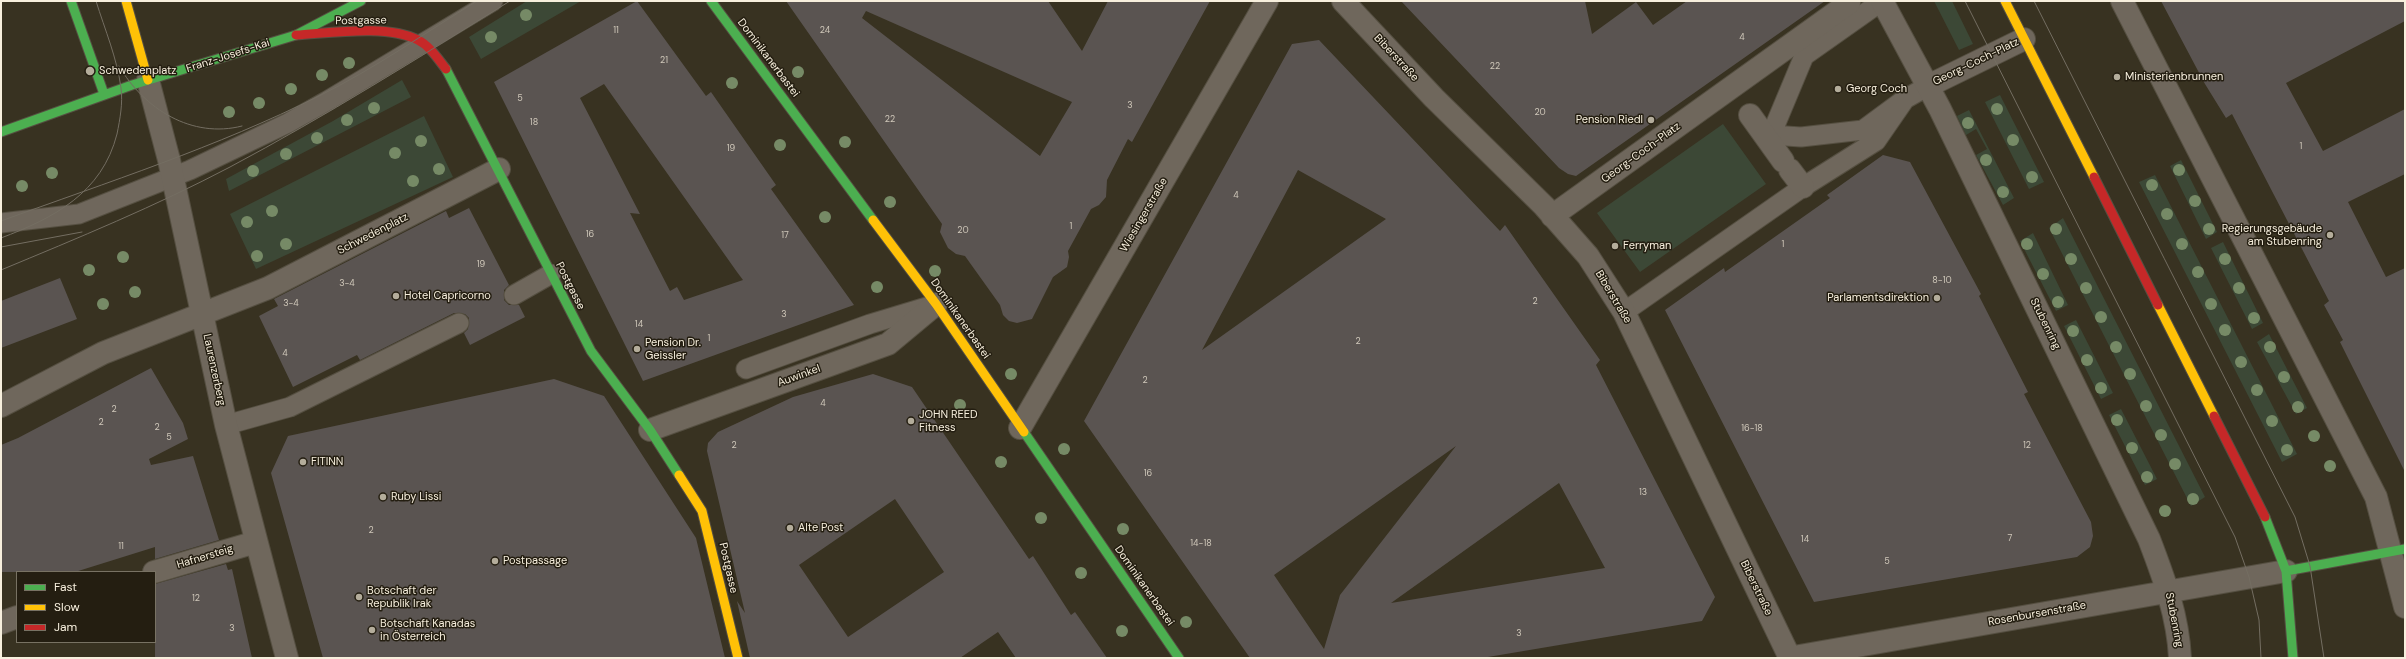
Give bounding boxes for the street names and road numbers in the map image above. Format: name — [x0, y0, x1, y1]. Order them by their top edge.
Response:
street label: Postgasse — [335, 14, 387, 28]
street label: Dominikanerbastei — [734, 16, 802, 100]
street label: Biberstraße — [1371, 32, 1421, 84]
street label: Georg-Coch-Platz — [1931, 35, 2021, 89]
street label: Franz-Josefs-Kai — [185, 36, 271, 76]
street label: Georg-Coch-Platz — [1599, 120, 1683, 186]
street label: Wiesingerstraße — [1117, 176, 1171, 254]
street label: Schwedenplatz — [336, 211, 410, 257]
street label: Postgasse — [552, 260, 588, 312]
street label: Biberstraße — [1592, 268, 1634, 326]
street label: Dominikanerbastei — [927, 276, 993, 362]
street label: Stubenring — [2027, 296, 2063, 352]
street label: Laurenzerberg — [200, 333, 228, 407]
street label: Auwinkel — [776, 362, 822, 390]
street label: Postgasse — [716, 541, 740, 595]
street label: Hafnersteig — [175, 542, 235, 572]
street label: Dominikanerbastei — [1111, 543, 1177, 629]
street label: Biberstraße — [1737, 558, 1775, 618]
street label: Stubenring — [2162, 591, 2186, 649]
street label: Rosenbursenstraße — [1987, 599, 2087, 629]

